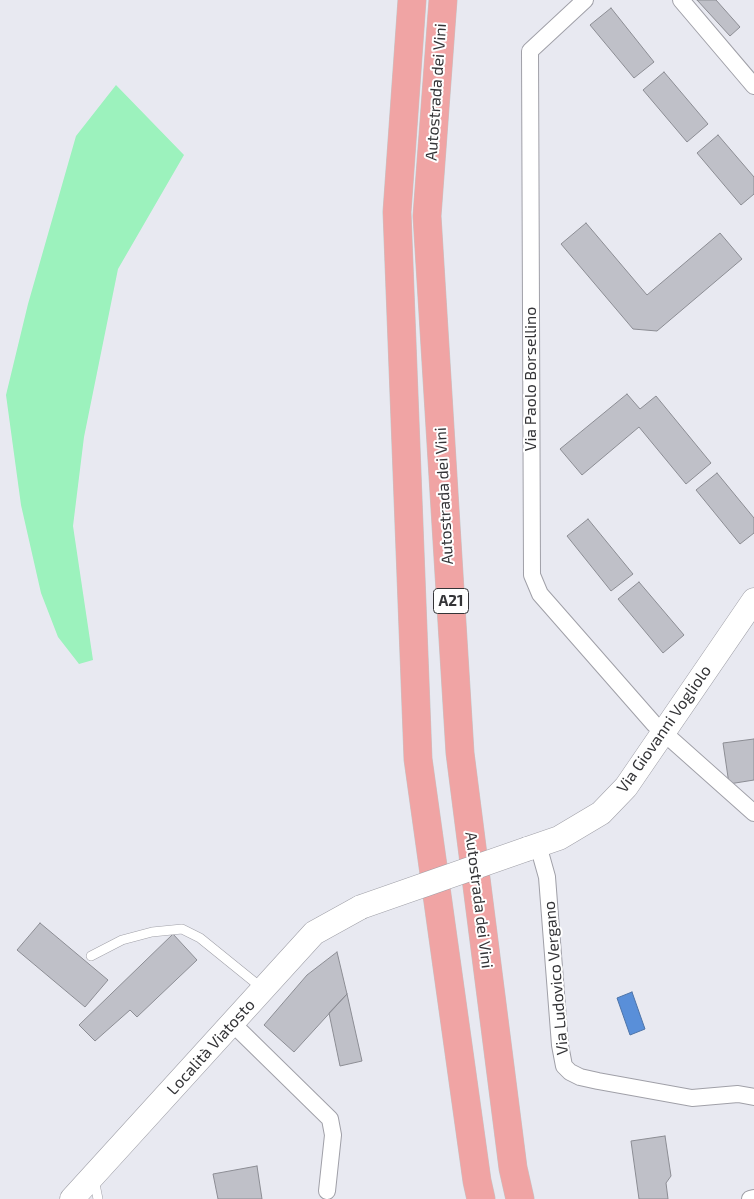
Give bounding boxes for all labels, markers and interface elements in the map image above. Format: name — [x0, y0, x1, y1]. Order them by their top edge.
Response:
street label: Autostrada dei Vini — [422, 23, 450, 161]
street label: Via Paolo Borsellino — [521, 307, 541, 451]
street label: Autostrada dei Vini — [431, 427, 457, 565]
road number: A21 — [434, 588, 468, 614]
street label: Via Giovanni Vogliolo — [613, 662, 715, 796]
street label: Autostrada dei Vini — [461, 831, 497, 969]
street label: Via Ludovico Vergano — [540, 900, 572, 1056]
street label: Località Viatosto — [163, 995, 259, 1099]

